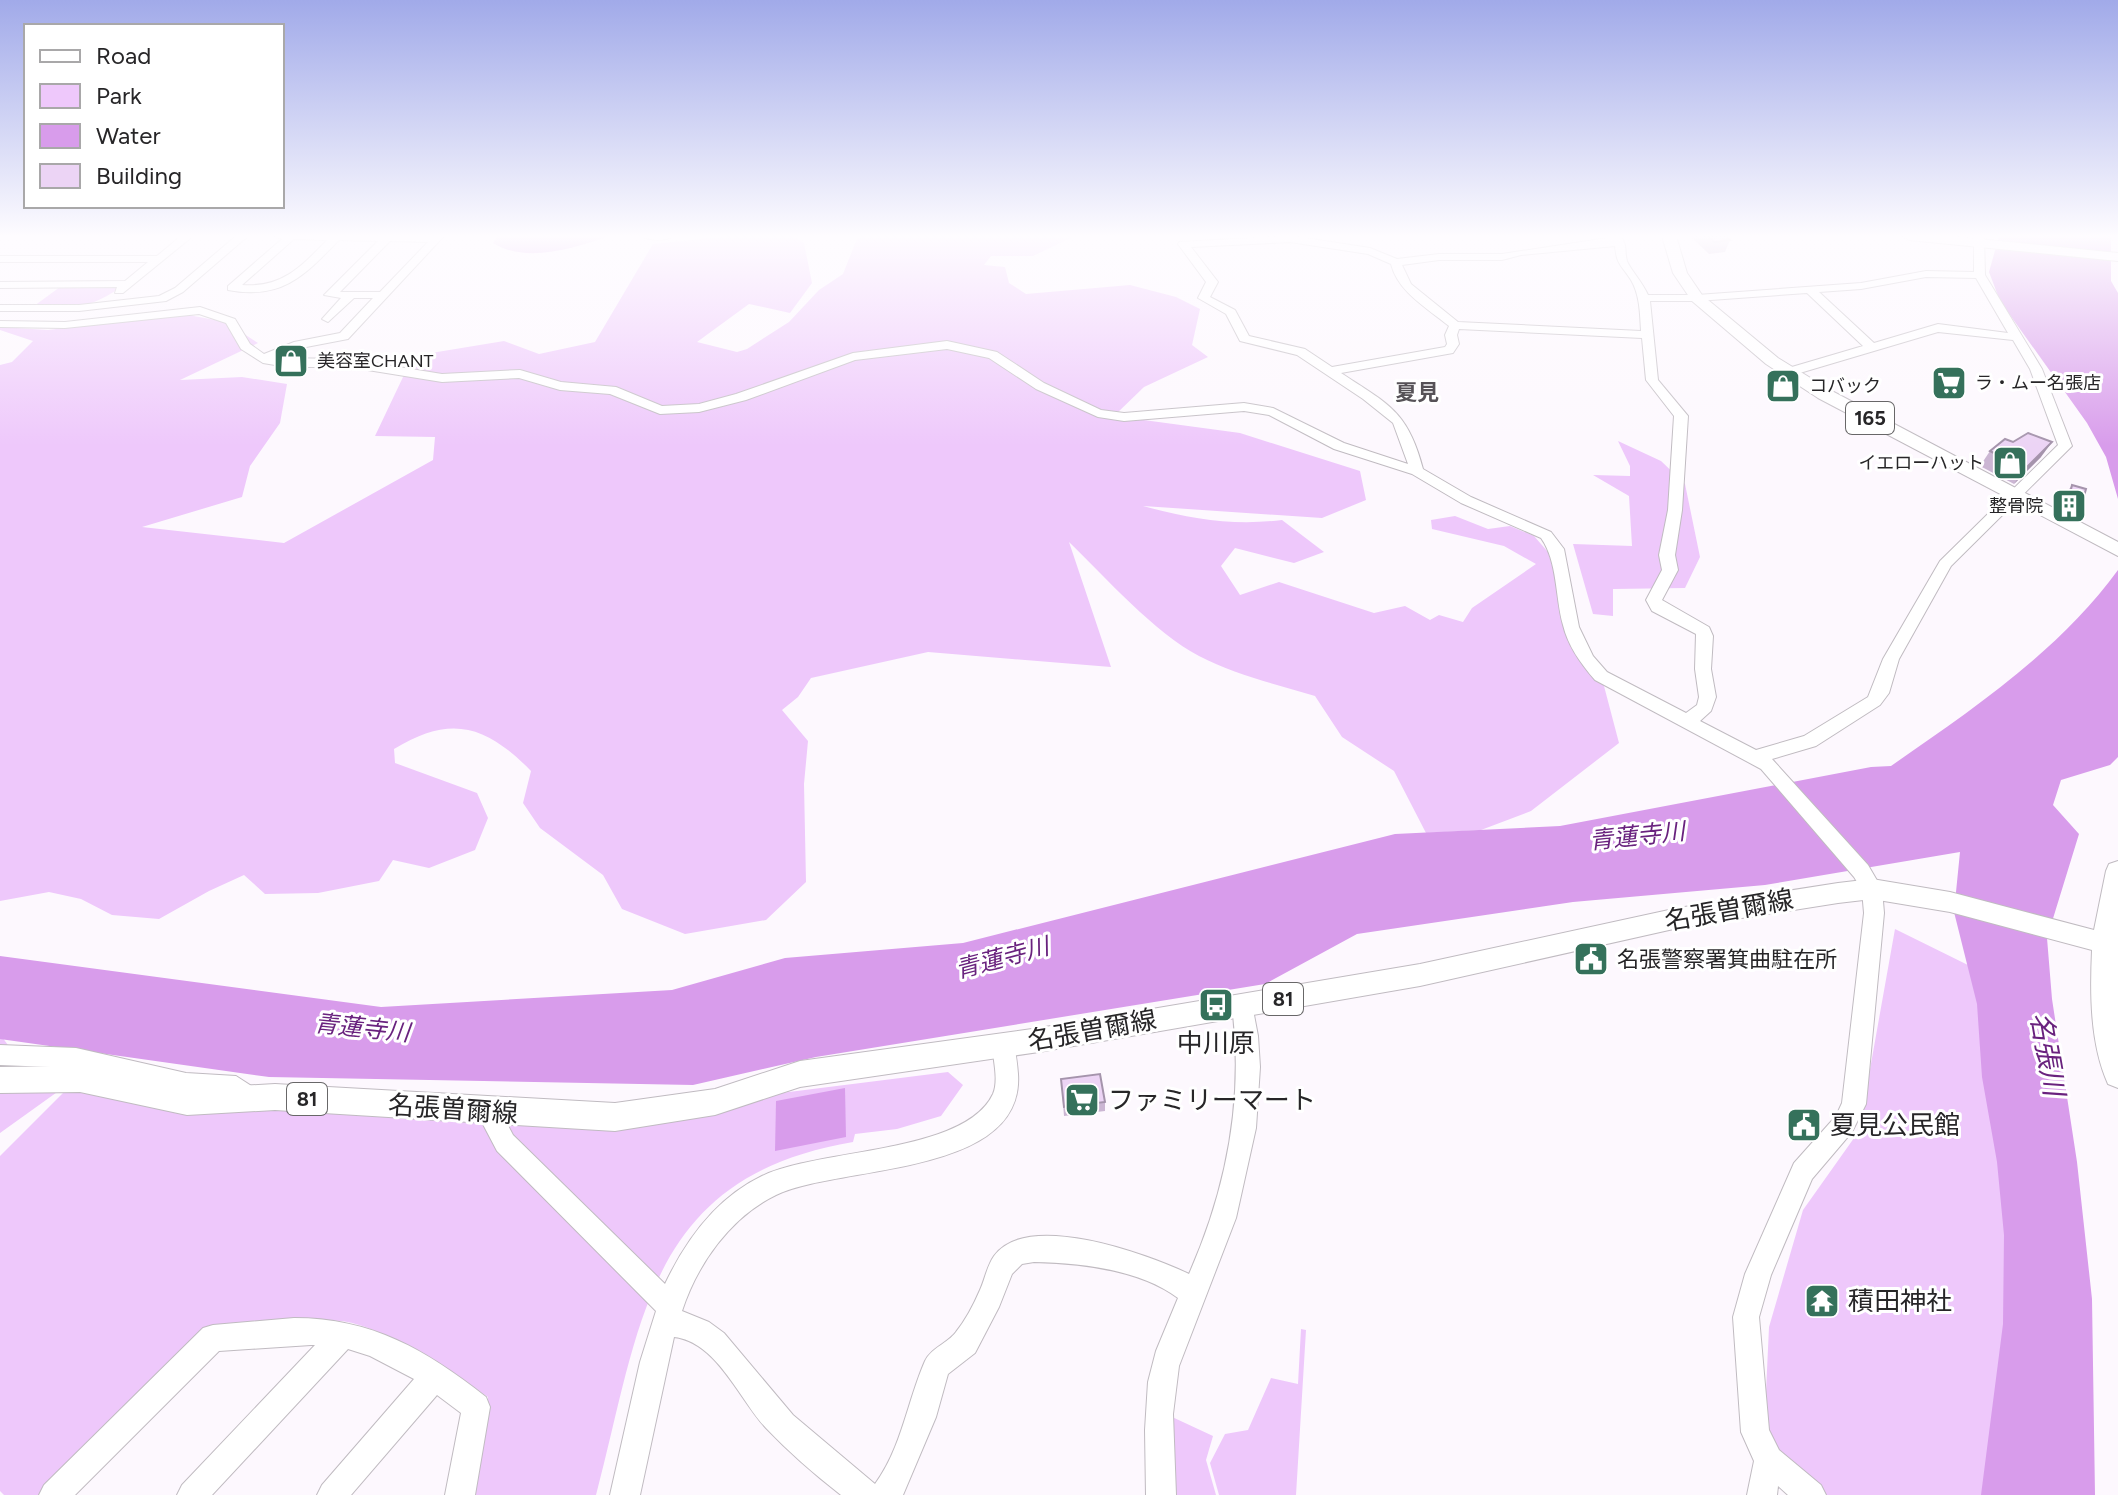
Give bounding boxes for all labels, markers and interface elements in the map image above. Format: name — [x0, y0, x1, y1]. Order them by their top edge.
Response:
legend — [24, 24, 284, 208]
text: Road — [96, 41, 151, 70]
text: Park — [96, 81, 142, 110]
text: Water — [96, 121, 161, 150]
text: Building — [96, 161, 182, 190]
shop icon: 美容室CHANT — [272, 342, 310, 380]
place label: 美容室CHANT — [317, 350, 434, 372]
supermarket icon: ラ・ムー名張店 — [1930, 364, 1968, 402]
shop icon: コバック — [1764, 367, 1802, 405]
place label: ラ・ムー名張店 — [1975, 372, 2101, 394]
place label: コバック — [1809, 375, 1881, 397]
district label: 夏見 — [1395, 379, 1439, 406]
road number: 165 — [1846, 402, 1894, 434]
shop icon: イエローハット — [1991, 444, 2029, 482]
place label: イエローハット — [1859, 452, 1984, 474]
building icon: 整骨院 — [2050, 487, 2088, 525]
place label: 整骨院 — [1989, 495, 2043, 517]
water label: 青蓮寺川 — [1588, 816, 1689, 855]
street label: 名張曽爾線 — [1662, 883, 1796, 937]
water label: 青蓮寺川 — [952, 930, 1055, 984]
public building icon: 名張警察署箕曲駐在所 — [1572, 940, 1610, 978]
place label: 名張警察署箕曲駐在所 — [1617, 946, 1837, 973]
road number: 81 — [1263, 983, 1303, 1015]
bus stop icon: 中川原 — [1197, 986, 1235, 1024]
street label: 名張曽爾線 — [1025, 1003, 1159, 1057]
water label: 青蓮寺川 — [313, 1008, 414, 1047]
water label: 名張川 — [2024, 1010, 2073, 1101]
place label: 中川原 — [1177, 1027, 1255, 1059]
supermarket icon: ファミリーマート — [1063, 1081, 1101, 1119]
road number: 81 — [287, 1083, 327, 1115]
place label: ファミリーマート — [1108, 1084, 1316, 1116]
street label: 名張曽爾線 — [387, 1089, 519, 1129]
public building icon: 夏見公民館 — [1785, 1106, 1823, 1144]
place label: 夏見公民館 — [1830, 1109, 1960, 1141]
temple icon: 積田神社 — [1803, 1282, 1841, 1320]
place label: 積田神社 — [1848, 1285, 1952, 1317]

